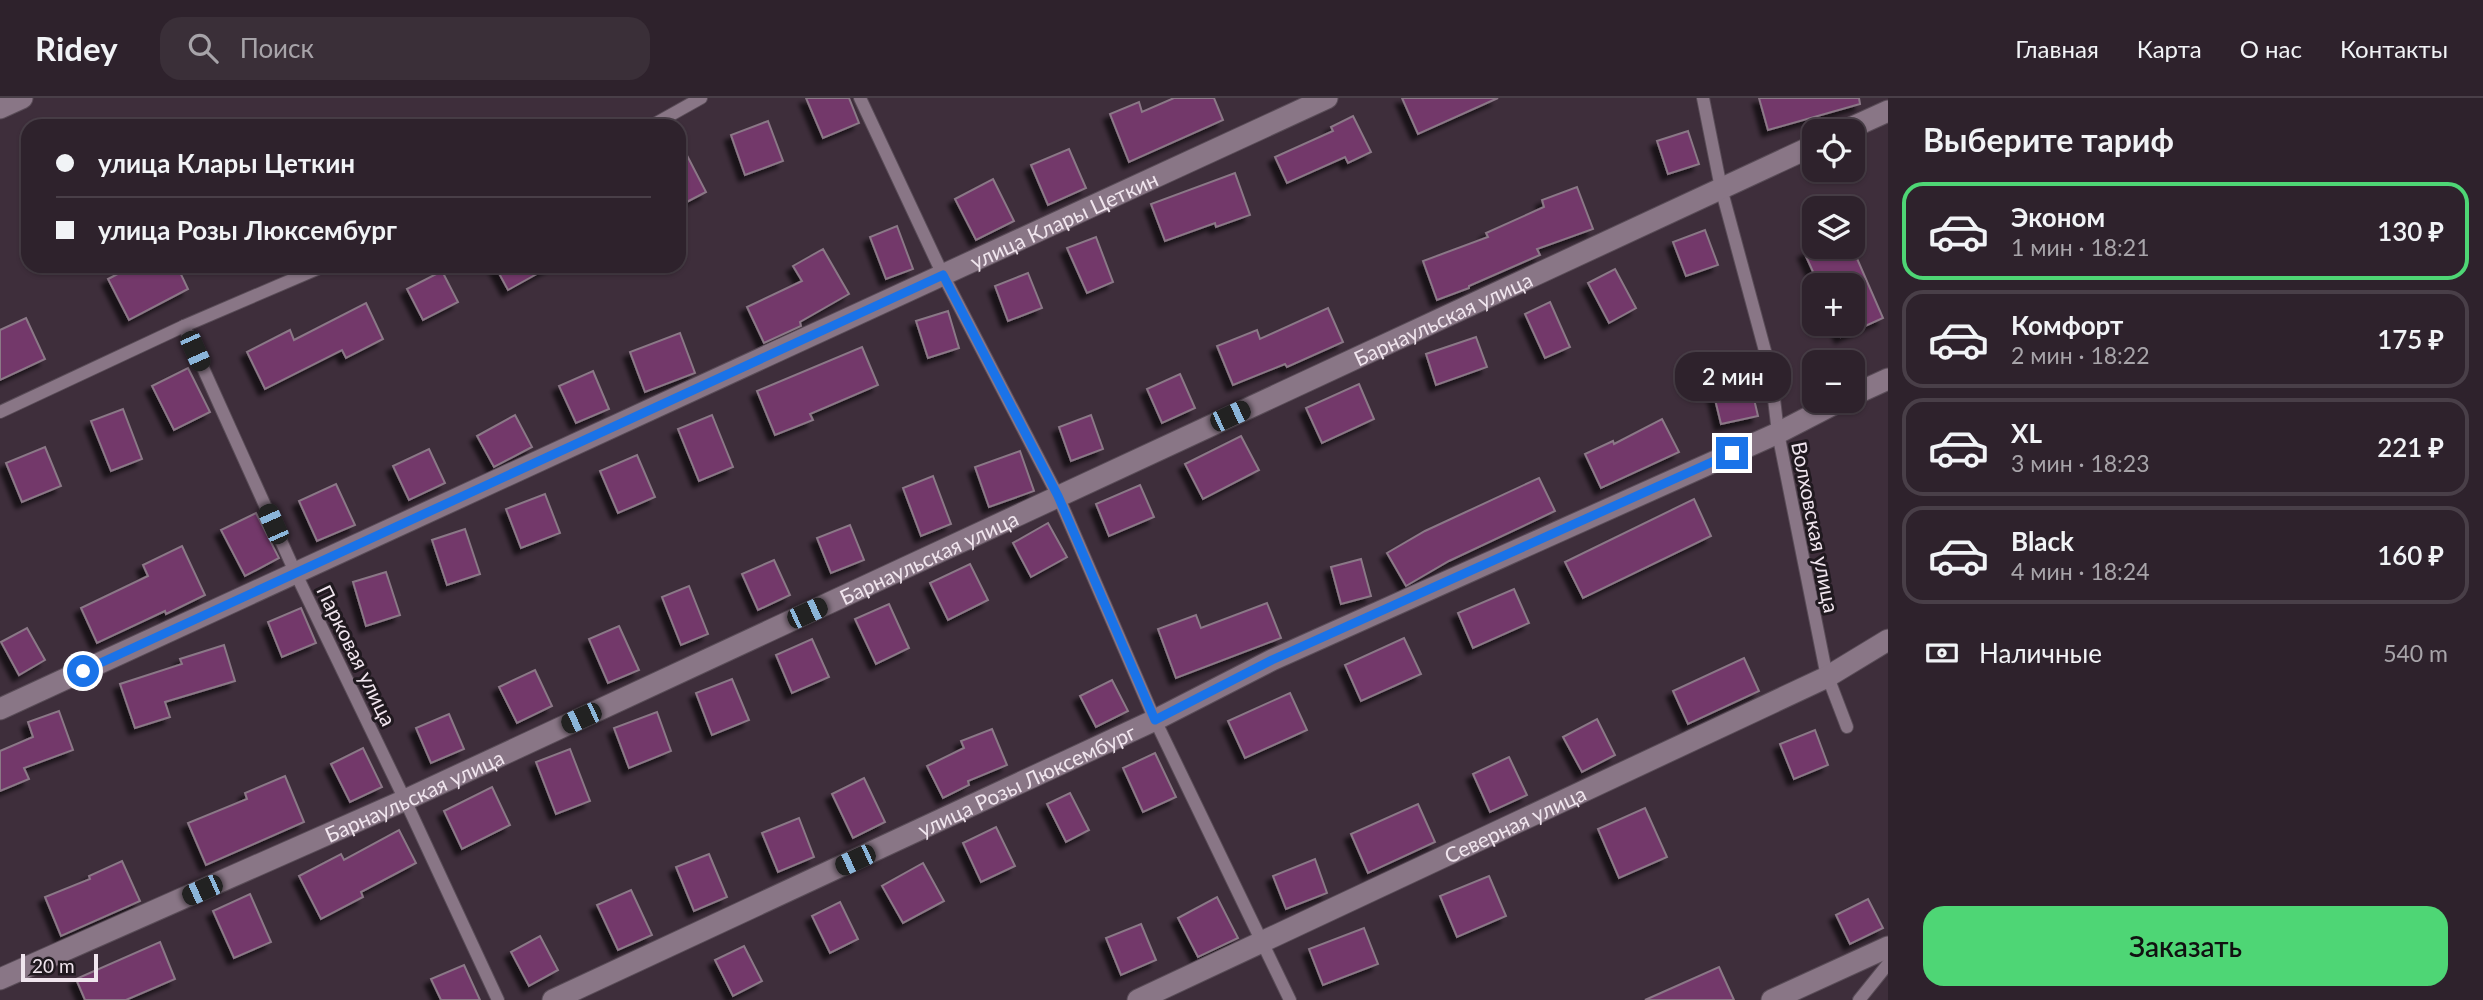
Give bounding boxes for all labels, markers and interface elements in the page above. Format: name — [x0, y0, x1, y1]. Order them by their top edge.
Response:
search box — [160, 17, 650, 80]
text: Ridey — [35, 28, 118, 68]
icon: search — [184, 29, 222, 67]
text: Поиск — [240, 32, 314, 64]
text: Главная — [2015, 34, 2099, 63]
text: Карта — [2137, 34, 2202, 63]
text: О нас — [2240, 34, 2302, 63]
text: Контакты — [2340, 34, 2448, 63]
map controls — [1802, 119, 1865, 413]
button: locate — [1802, 119, 1865, 182]
text: Выберите тариф — [1923, 120, 2174, 159]
text: улица Клары Цеткин — [98, 147, 355, 179]
street label: улица Клары Цеткин — [966, 165, 1162, 273]
button: layers — [1802, 196, 1865, 259]
icon: car — [1927, 200, 1990, 263]
text: Эконом — [2011, 201, 2105, 233]
text: улица Розы Люксембург — [98, 214, 397, 246]
text: 130 ₽ — [2377, 215, 2444, 247]
text: 1 мин · 18:21 — [2011, 233, 2150, 261]
street label: Барнаульская улица — [1350, 266, 1536, 370]
button: + — [1802, 273, 1865, 336]
icon: car — [1927, 308, 1990, 371]
text: Комфорт — [2011, 309, 2123, 341]
text: 175 ₽ — [2377, 323, 2444, 355]
car — [177, 328, 214, 374]
text: 2 мин · 18:22 — [2011, 341, 2150, 369]
button: − — [1802, 350, 1865, 413]
callout: 2 мин — [1674, 352, 1790, 400]
text: 2 мин — [1702, 362, 1764, 390]
car — [1207, 398, 1254, 434]
icon: car — [1927, 416, 1990, 479]
text: XL — [2011, 417, 2042, 449]
text: 221 ₽ — [2377, 431, 2444, 463]
route end — [1716, 437, 1748, 469]
street label: Волховская улица — [1787, 439, 1845, 615]
text: 3 мин · 18:23 — [2011, 449, 2150, 477]
car — [255, 501, 292, 547]
street label: Барнаульская улица — [835, 505, 1022, 609]
icon: car — [1927, 524, 1990, 587]
text: Black — [2011, 525, 2074, 557]
text: 160 ₽ — [2377, 539, 2444, 571]
text: 4 мин · 18:24 — [2011, 557, 2150, 585]
street label: Парковая улица — [312, 580, 402, 730]
car — [784, 595, 831, 631]
icon: cash — [1923, 634, 1961, 672]
text: Наличные — [1979, 637, 2102, 669]
text: 540 m — [2383, 639, 2448, 667]
route start — [67, 655, 99, 687]
car — [558, 700, 605, 736]
street label: улица Розы Люксембург — [913, 718, 1140, 841]
street label: Барнаульская улица — [321, 744, 507, 847]
street label: Северная улица — [1440, 779, 1590, 867]
car — [832, 842, 879, 878]
car — [179, 872, 226, 908]
button: Заказать — [1923, 906, 2448, 986]
scale bar — [21, 951, 98, 983]
text: 20 m — [32, 954, 75, 977]

